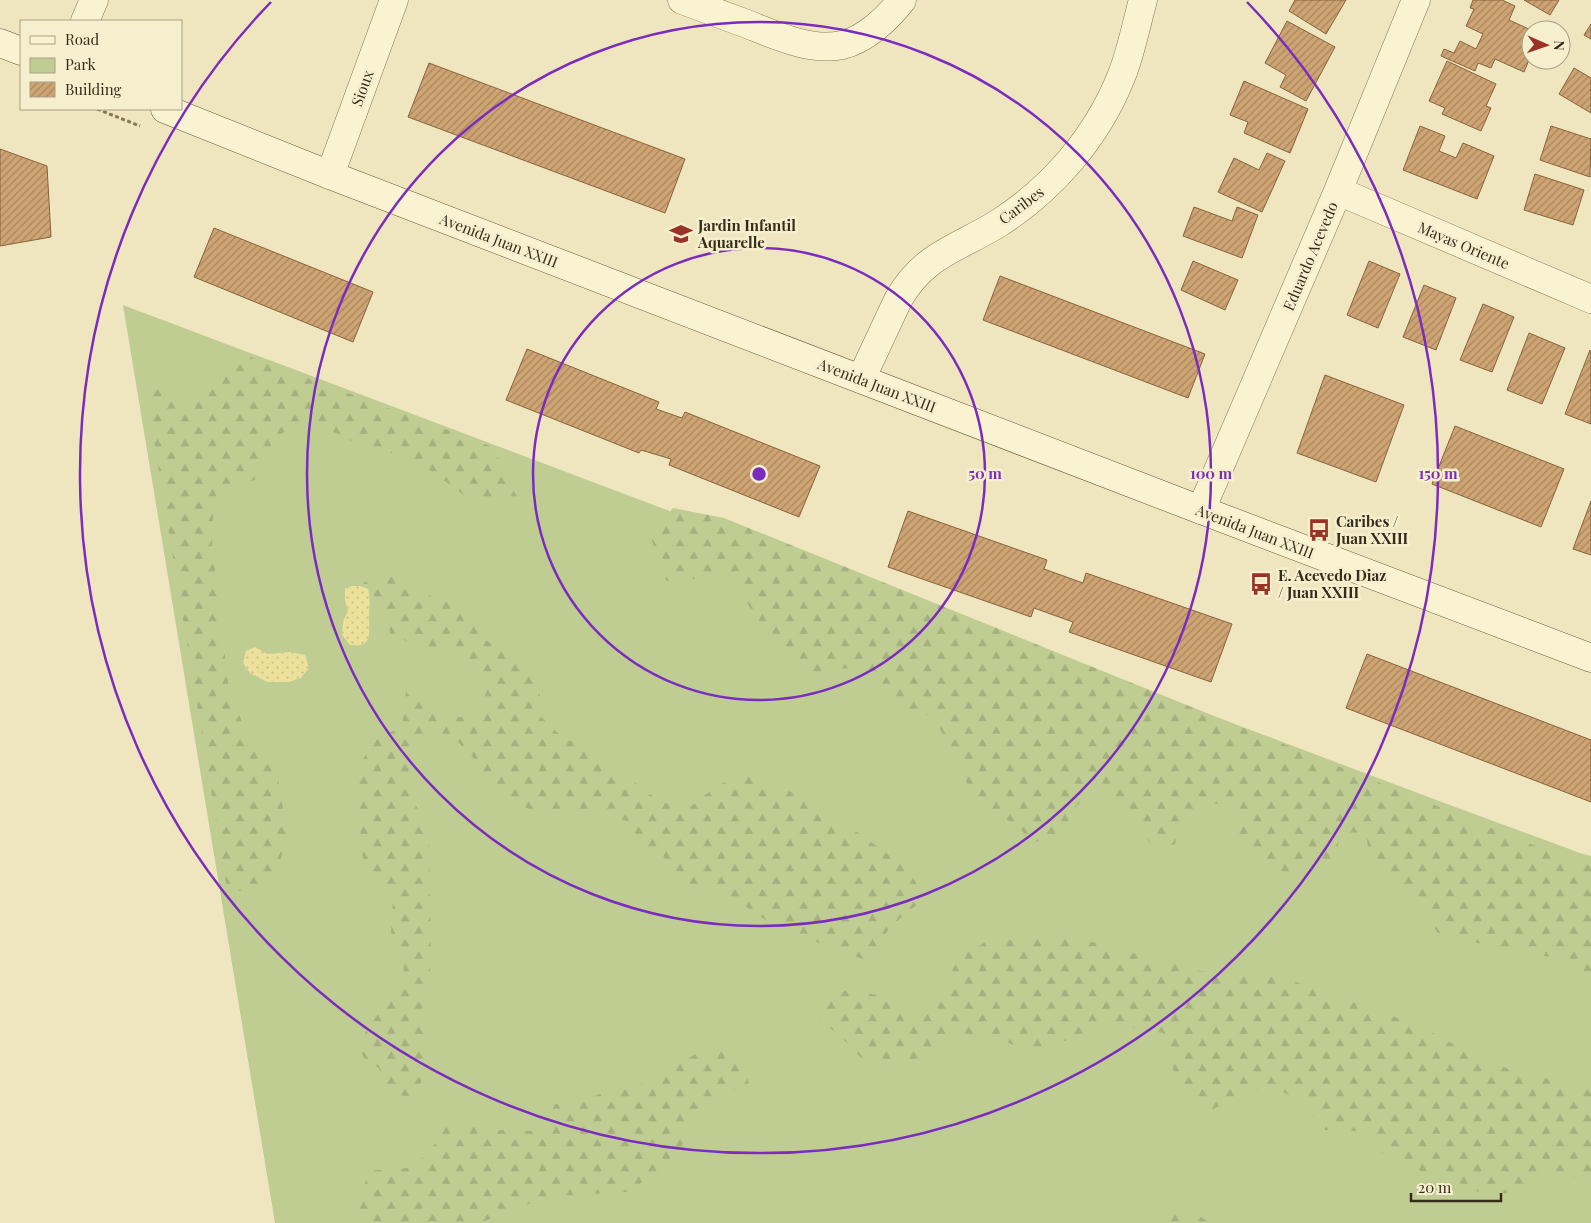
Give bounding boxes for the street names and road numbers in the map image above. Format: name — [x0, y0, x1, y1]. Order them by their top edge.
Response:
street label: Sioux — [346, 67, 378, 109]
street label: Caribes — [994, 181, 1048, 229]
street label: Eduardo Acevedo — [1278, 198, 1342, 314]
street label: Avenida Juan XXIII — [436, 208, 561, 272]
street label: Mayas Oriente — [1415, 217, 1513, 273]
street label: Avenida Juan XXIII — [814, 353, 939, 417]
street label: Avenida Juan XXIII — [1192, 499, 1317, 563]

